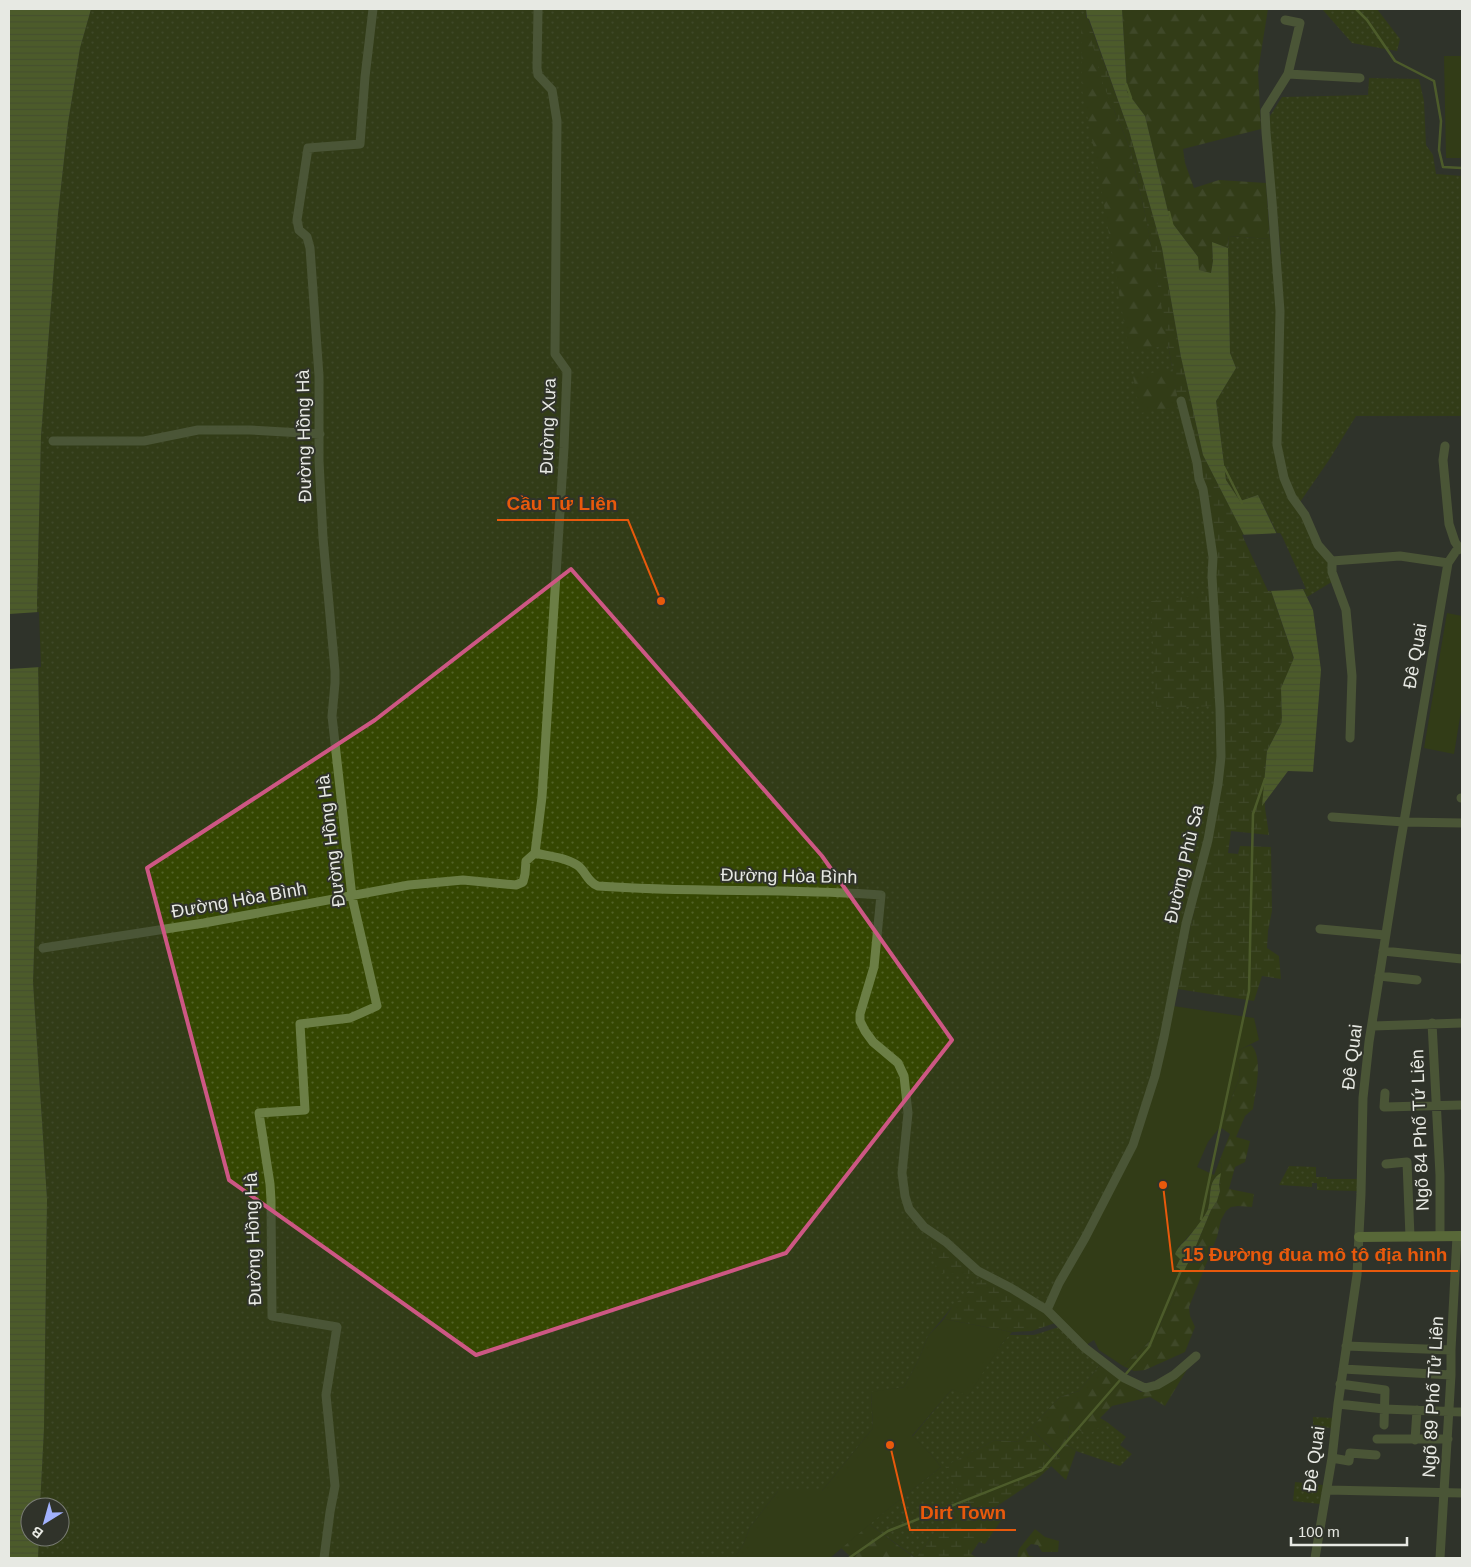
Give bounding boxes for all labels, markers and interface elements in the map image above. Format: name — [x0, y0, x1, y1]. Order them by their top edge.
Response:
street label: Đường Hồng Hà — [293, 368, 315, 503]
street label: Đường Xưa — [536, 377, 560, 474]
callout: Cầu Tứ Liên — [497, 486, 628, 520]
text: Cầu Tứ Liên — [507, 493, 617, 514]
street label: Đê Quai — [1399, 622, 1431, 690]
street label: Đường Hồng Hà — [313, 773, 349, 908]
street label: Đường Phù Sa — [1161, 802, 1208, 925]
street label: Đường Hòa Bình — [720, 865, 858, 887]
street label: Đường Hòa Bình — [170, 878, 308, 922]
street label: Đê Quai — [1338, 1023, 1366, 1091]
street label: Ngõ 84 Phố Tứ Liên — [1407, 1049, 1433, 1211]
street label: Đường Hồng Hà — [241, 1171, 265, 1306]
callout: 15 Đường đua mô tô địa hình — [1173, 1237, 1458, 1271]
text: 15 Đường đua mô tô địa hình — [1183, 1244, 1447, 1265]
street label: Ngõ 89 Phố Tử Liên — [1419, 1316, 1447, 1478]
street label: Đê Quai — [1300, 1425, 1328, 1493]
callout: Dirt Town — [910, 1496, 1016, 1530]
north arrow — [20, 1497, 70, 1547]
text: Dirt Town — [920, 1502, 1006, 1523]
scale bar — [1291, 1514, 1407, 1546]
text: B — [28, 1523, 46, 1542]
text: 100 m — [1298, 1523, 1340, 1540]

